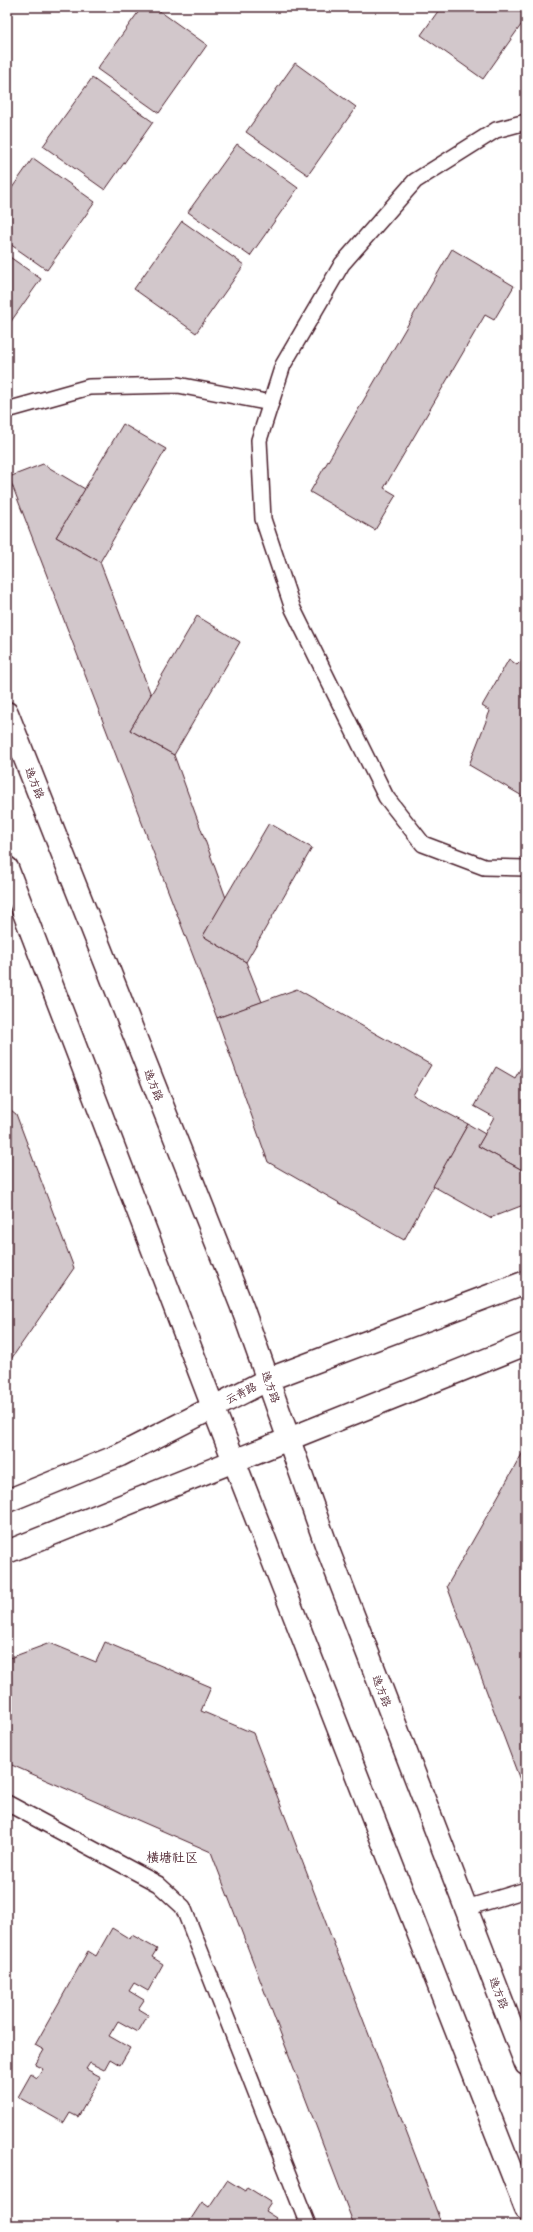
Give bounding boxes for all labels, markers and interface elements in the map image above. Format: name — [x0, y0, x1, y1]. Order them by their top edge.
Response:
street label: 逸方路 — [21, 765, 48, 801]
street label: 逸方路 — [140, 1067, 167, 1103]
street label: 逸方路 — [258, 1369, 283, 1405]
street label: 云青路 — [223, 1379, 259, 1408]
street label: 逸方路 — [369, 1673, 394, 1709]
district label: 横塘社区 — [146, 1849, 198, 1866]
street label: 逸方路 — [486, 1975, 511, 2011]

